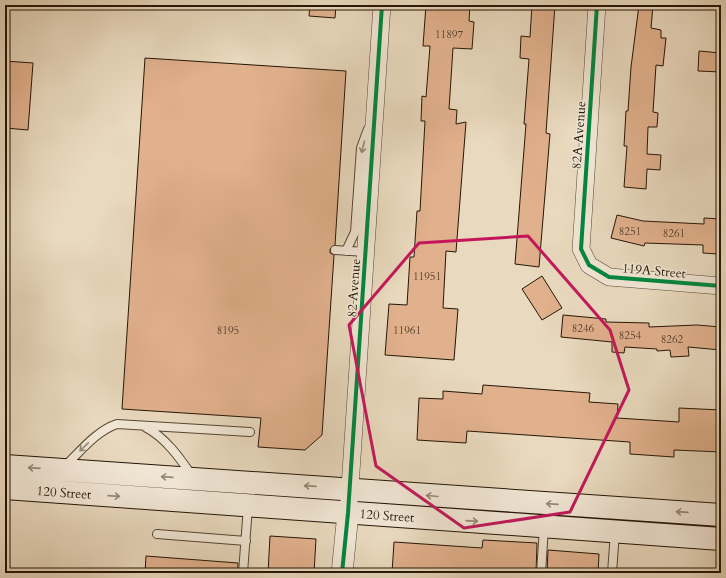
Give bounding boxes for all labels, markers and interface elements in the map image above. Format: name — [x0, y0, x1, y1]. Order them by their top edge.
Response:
house number: 11897 — [435, 27, 463, 42]
street label: 82A Avenue — [568, 100, 590, 170]
one-way arrow — [358, 140, 366, 153]
house number: 8251 — [619, 224, 641, 239]
house number: 8261 — [663, 226, 685, 241]
street label: 82 Avenue — [343, 258, 365, 318]
street label: 119A Street — [621, 259, 687, 283]
house number: 11951 — [413, 269, 441, 284]
house number: 8246 — [572, 321, 595, 336]
house number: 8195 — [217, 323, 239, 338]
house number: 11961 — [393, 323, 421, 338]
house number: 8254 — [619, 328, 642, 343]
house number: 8262 — [661, 332, 684, 347]
one-way arrow — [79, 442, 89, 452]
one-way arrow — [28, 464, 41, 471]
one-way arrow — [161, 473, 174, 480]
street label: 120 Street — [36, 482, 92, 504]
one-way arrow — [304, 483, 317, 490]
one-way arrow — [107, 492, 120, 499]
one-way arrow — [426, 492, 439, 500]
one-way arrow — [546, 501, 559, 508]
street label: 120 Street — [359, 505, 415, 527]
one-way arrow — [676, 509, 689, 516]
one-way arrow — [465, 518, 478, 525]

